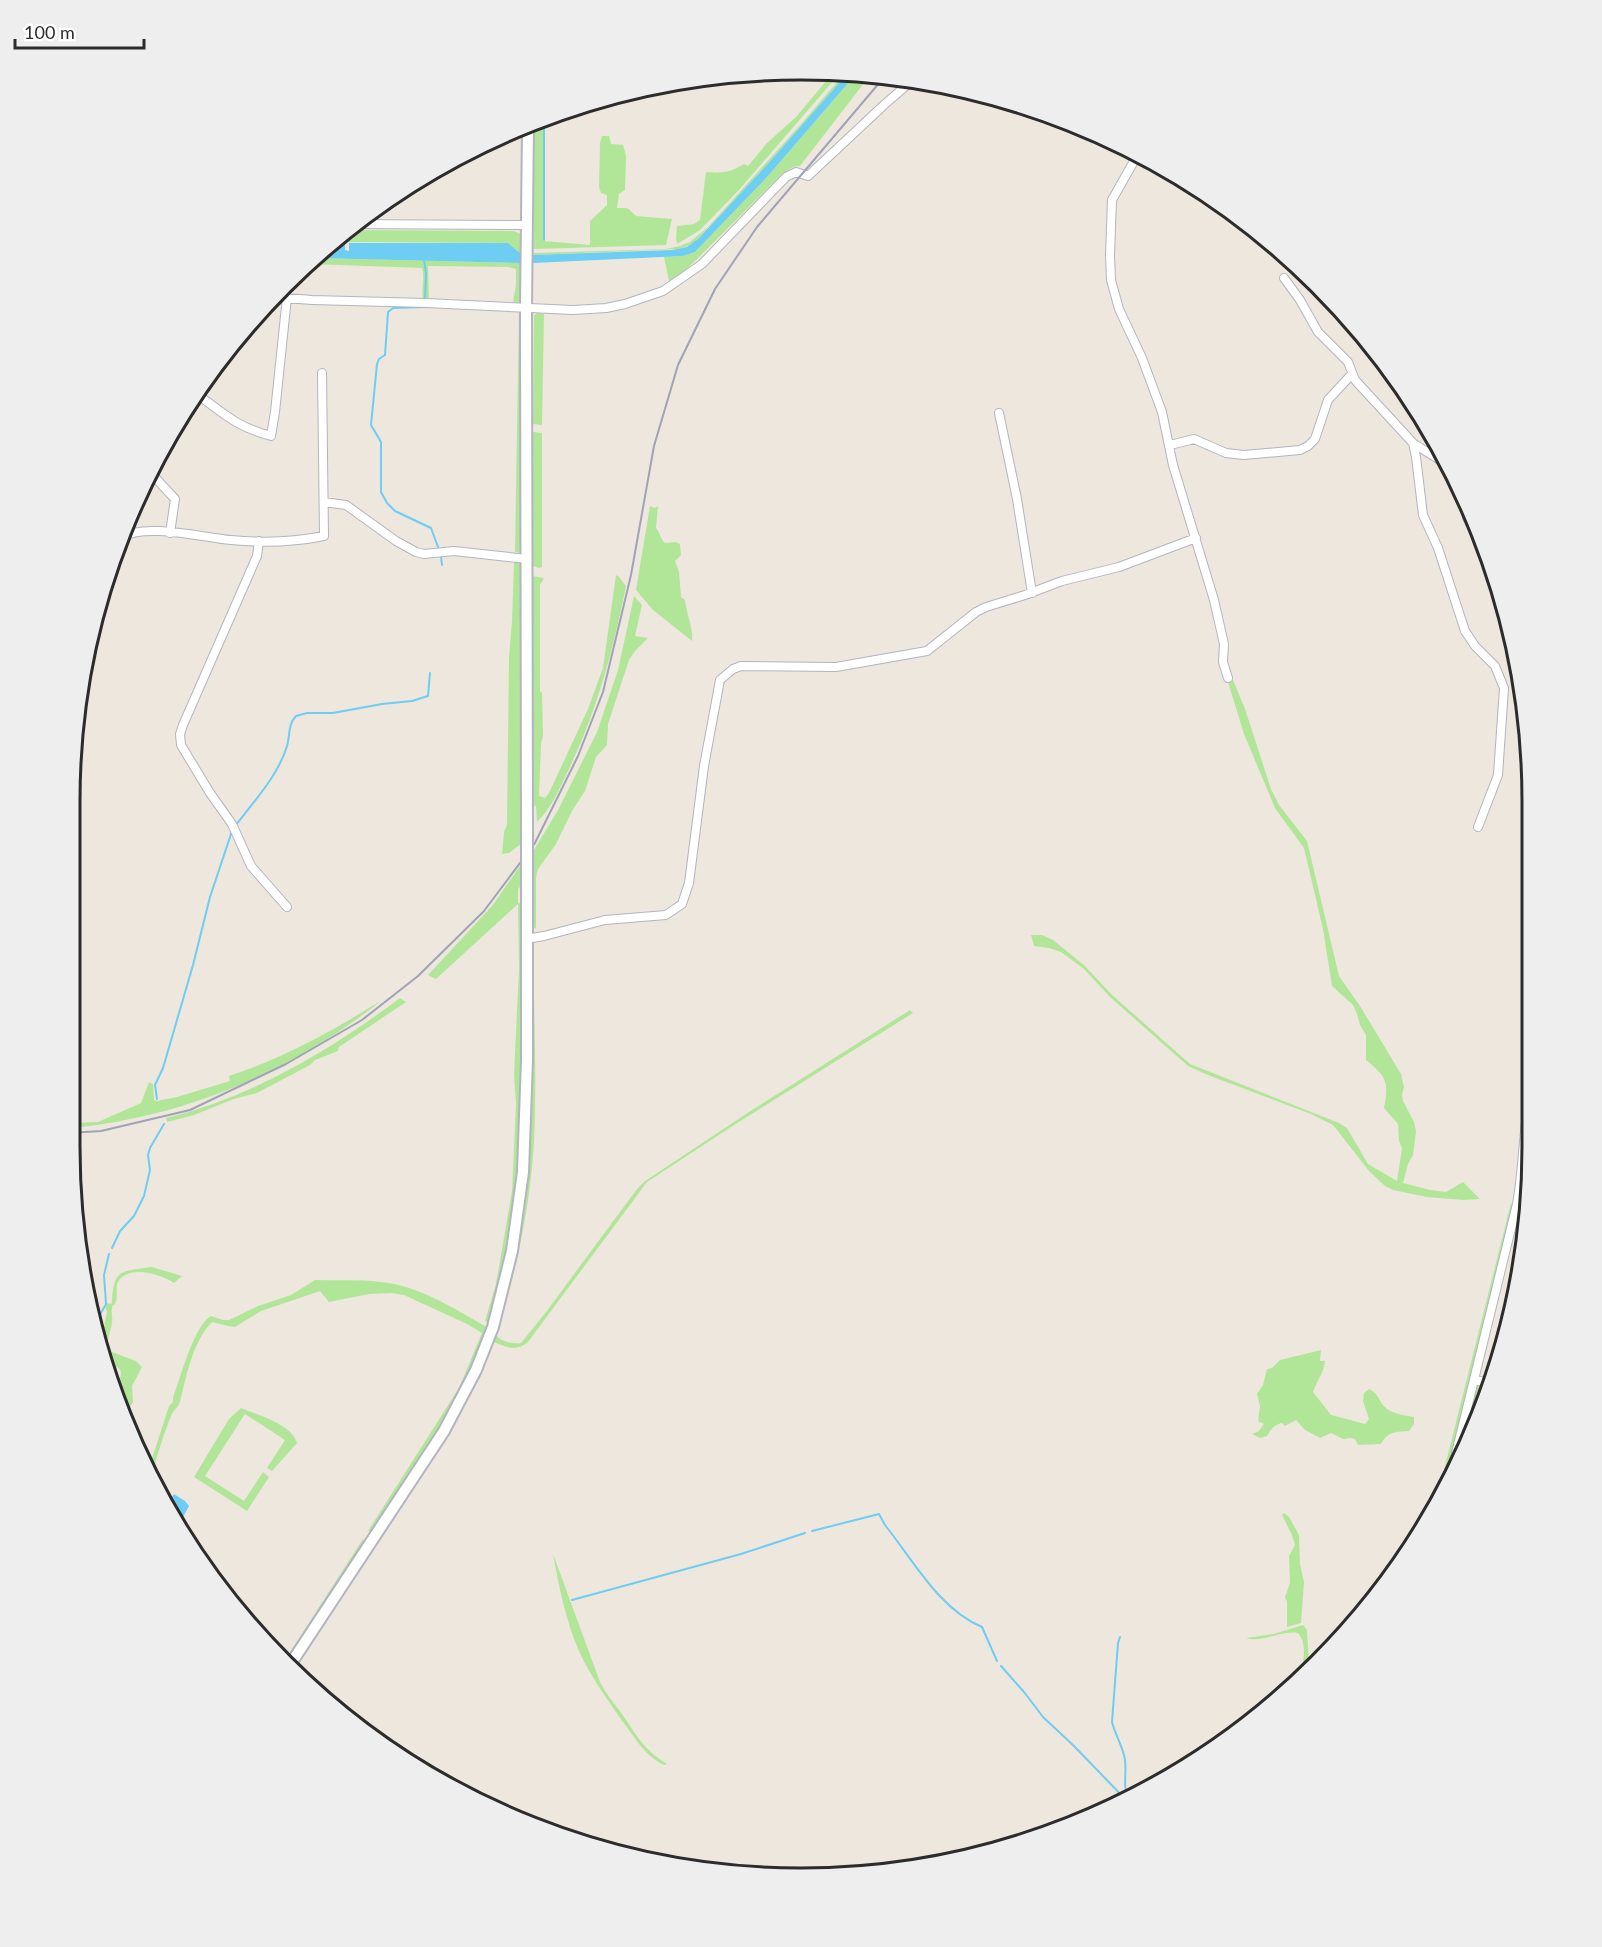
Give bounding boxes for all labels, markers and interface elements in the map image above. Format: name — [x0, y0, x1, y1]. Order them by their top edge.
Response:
scale bar — [15, 12, 144, 50]
text: 100 m — [24, 21, 75, 43]

